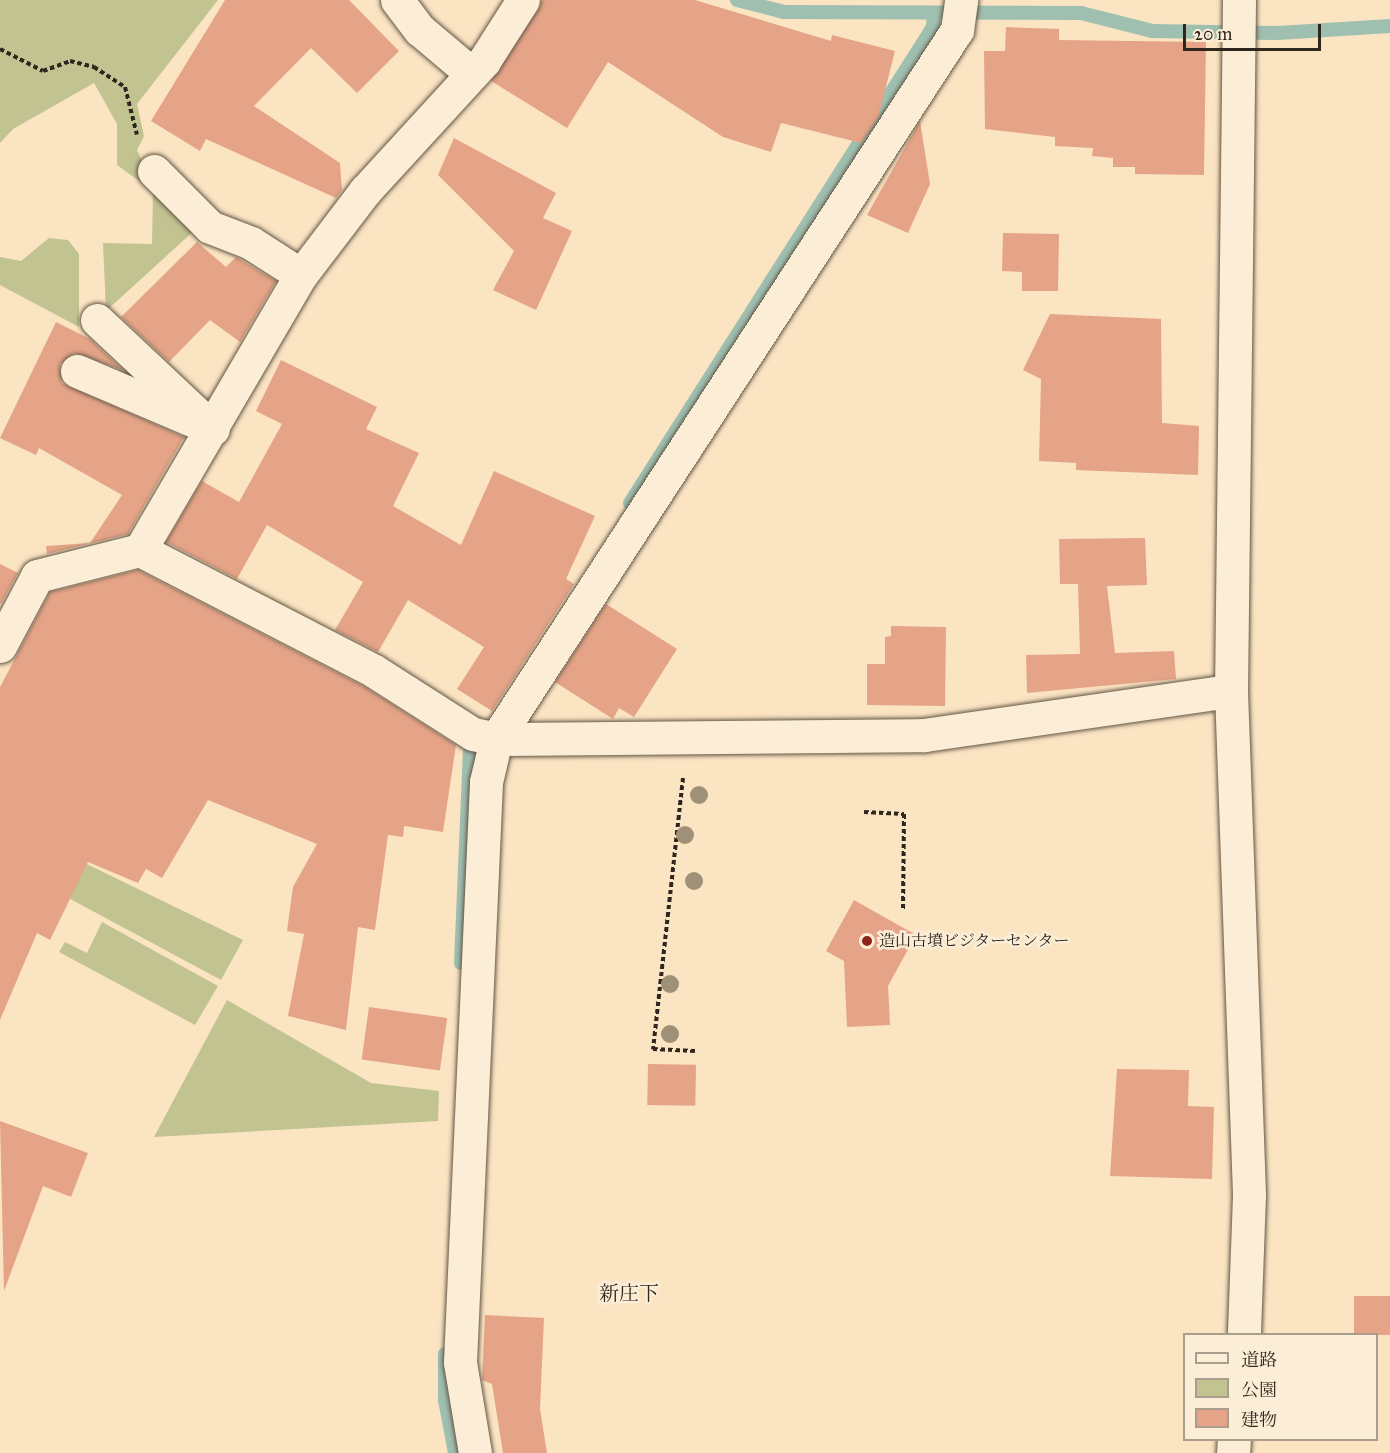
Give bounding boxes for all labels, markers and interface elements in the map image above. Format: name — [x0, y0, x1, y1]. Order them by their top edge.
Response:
scale bar — [1186, 12, 1324, 50]
text: 20 m — [1194, 23, 1232, 45]
place label: 造山古墳ビジターセンター — [879, 931, 1071, 951]
marker: 造山古墳ビジターセンター — [860, 934, 874, 948]
district label: 新庄下 — [599, 1281, 659, 1305]
legend — [1183, 1333, 1378, 1441]
text: 道路 — [1241, 1349, 1277, 1371]
text: 公園 — [1241, 1379, 1277, 1401]
text: 建物 — [1241, 1409, 1277, 1431]

